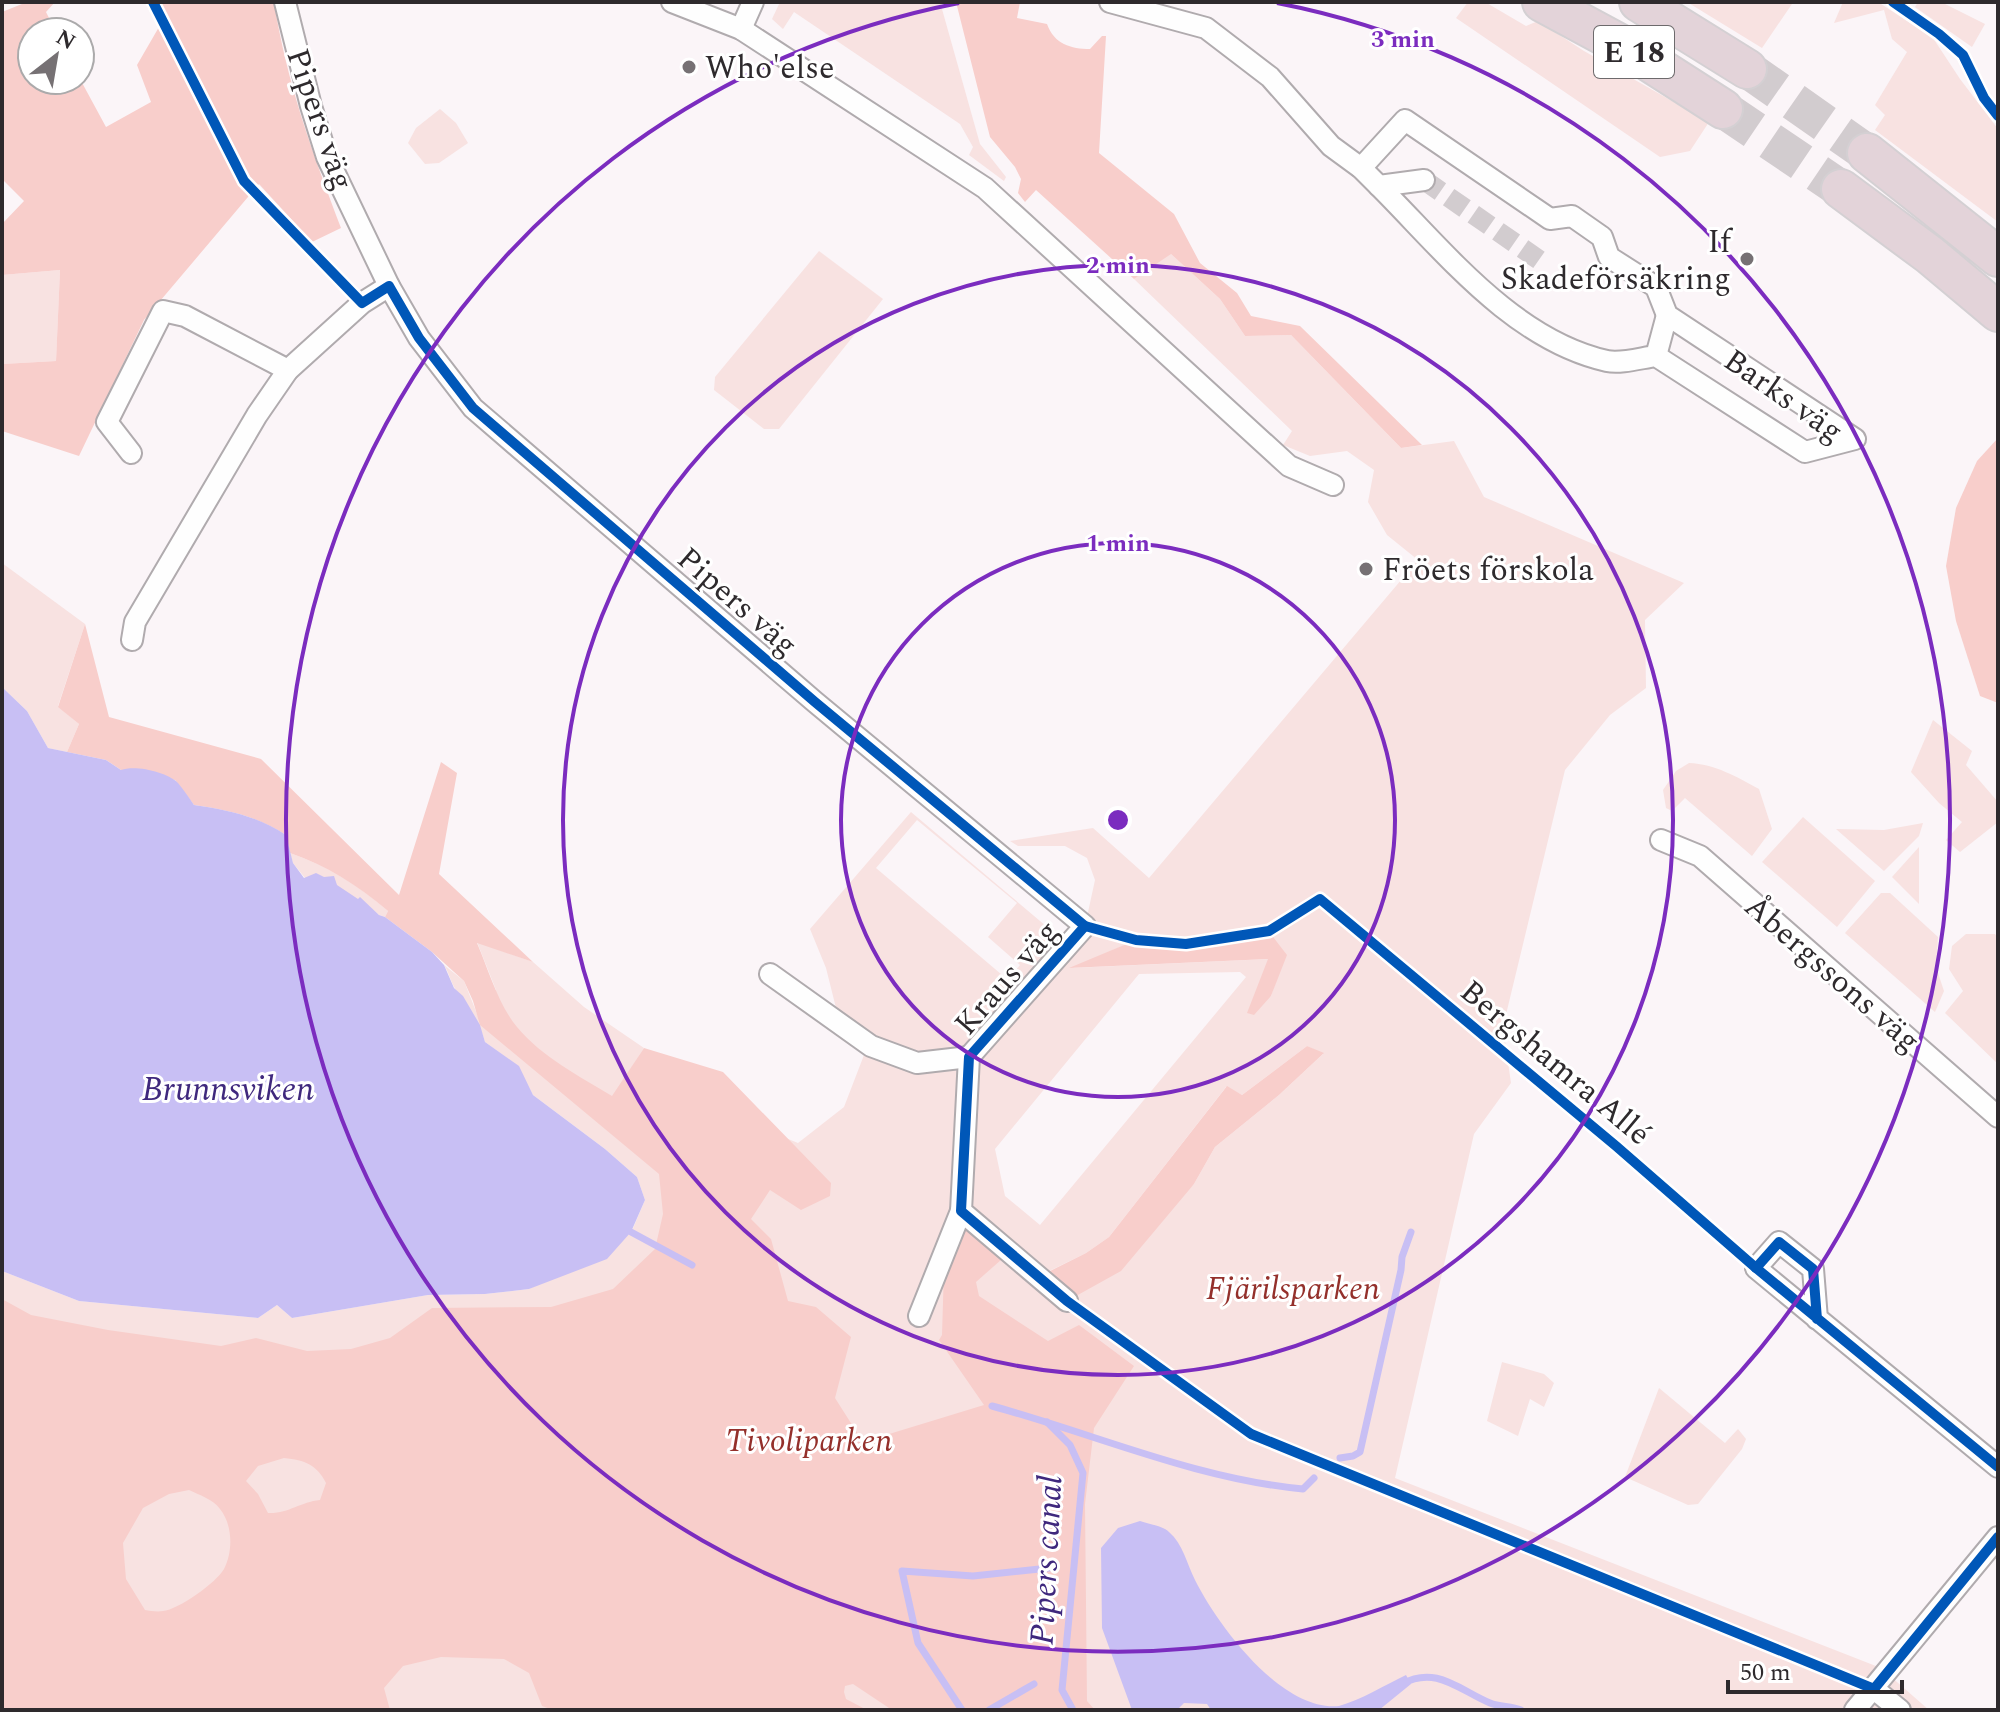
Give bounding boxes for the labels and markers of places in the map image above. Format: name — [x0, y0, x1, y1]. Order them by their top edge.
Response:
place label: Who'else — [705, 44, 835, 93]
marker: Who'else — [680, 58, 698, 76]
place label: If Skadeförsäkring — [1501, 218, 1734, 304]
marker: If Skadeförsäkring — [1738, 250, 1756, 268]
place label: Fröets förskola — [1382, 546, 1594, 595]
marker: Fröets förskola — [1357, 560, 1375, 578]
centre of rings — [1104, 806, 1132, 834]

